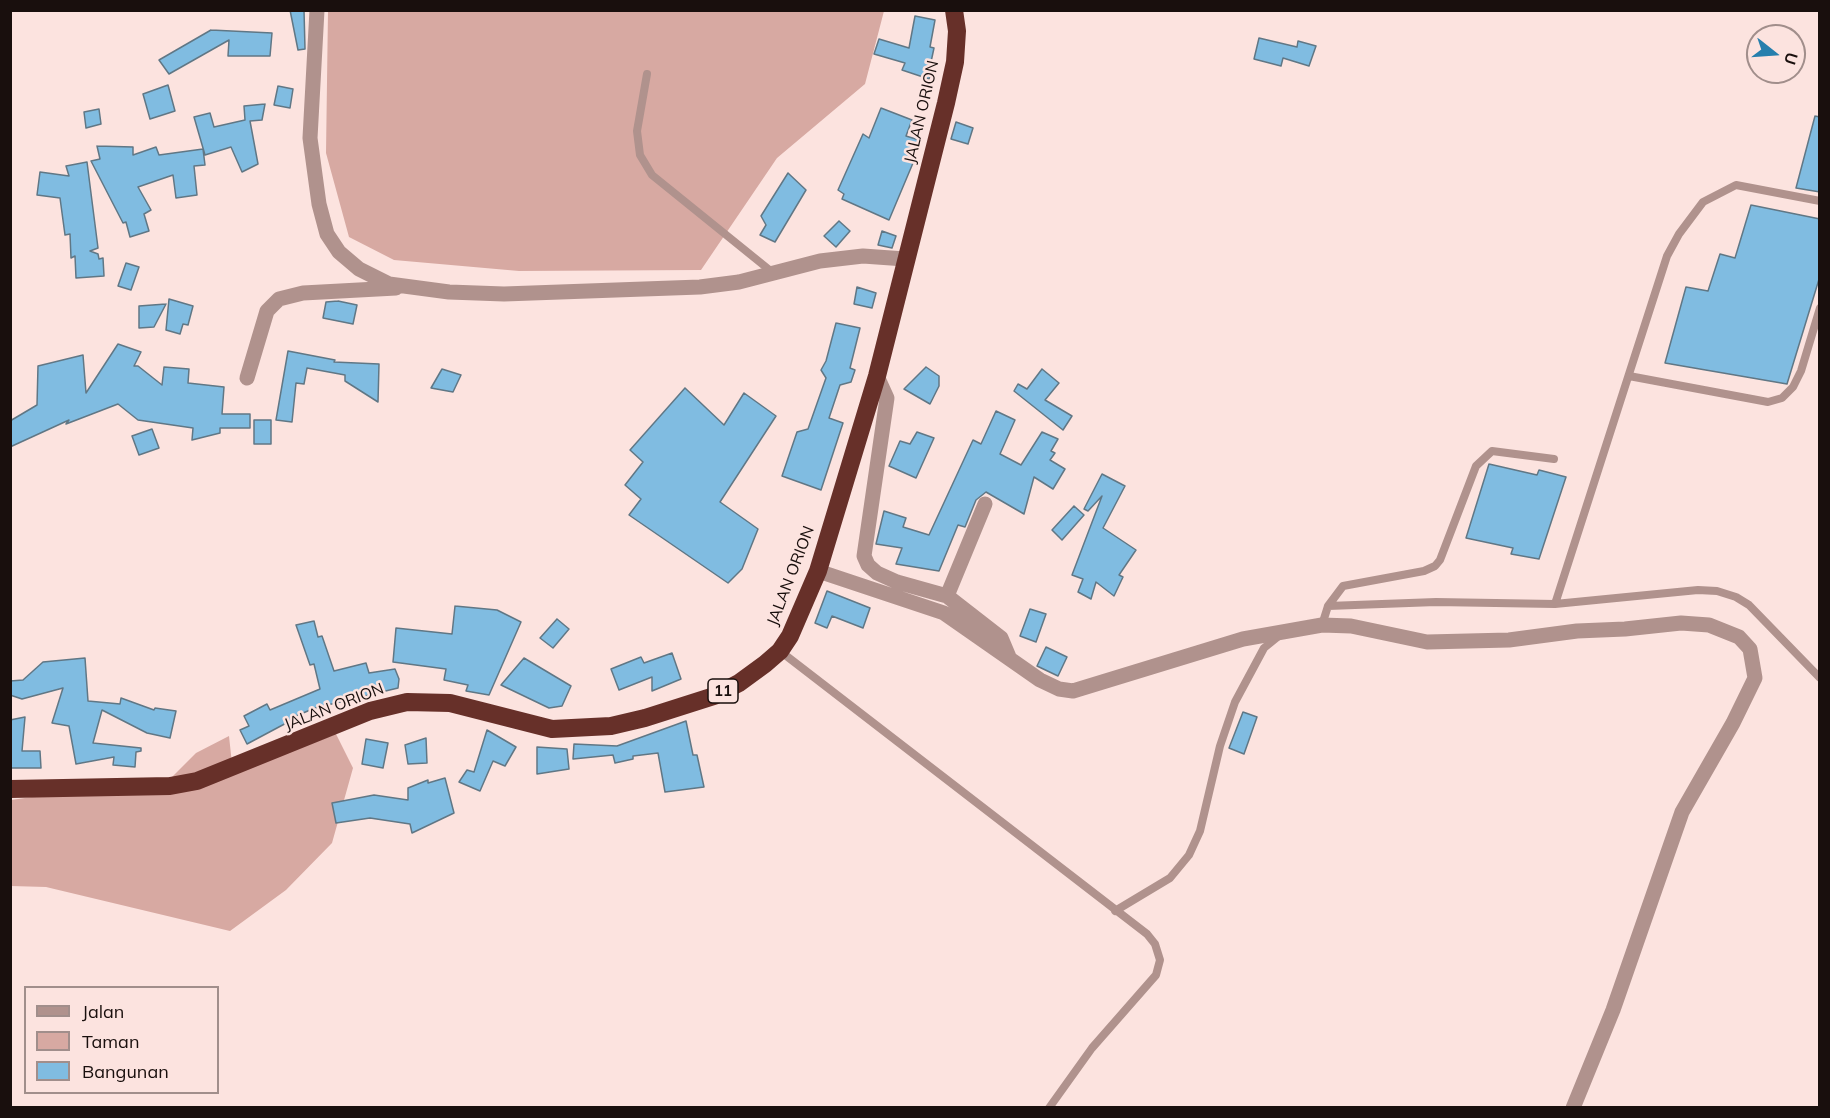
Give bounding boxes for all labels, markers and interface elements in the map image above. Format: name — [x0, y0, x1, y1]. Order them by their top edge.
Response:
north arrow — [1746, 24, 1806, 84]
text: U — [1780, 50, 1803, 67]
street label: JALAN ORION — [901, 59, 943, 165]
street label: JALAN ORION — [763, 523, 819, 629]
street label: JALAN ORION — [281, 679, 387, 735]
road number: 11 — [708, 679, 738, 703]
legend — [24, 986, 219, 1094]
text: Jalan — [82, 1000, 124, 1023]
text: Taman — [82, 1030, 139, 1053]
text: Bangunan — [82, 1060, 169, 1083]

